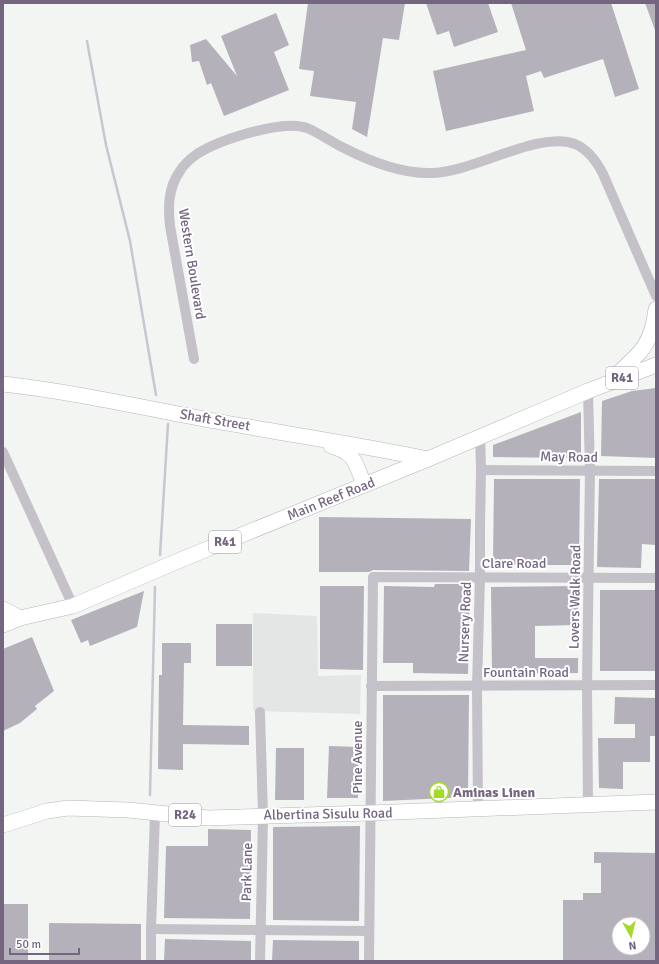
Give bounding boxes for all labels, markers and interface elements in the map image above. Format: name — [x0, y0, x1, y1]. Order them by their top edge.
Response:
street label: Western Boulevard — [175, 207, 209, 321]
road number: R41 — [606, 367, 638, 389]
street label: Shaft Street — [178, 405, 252, 435]
street label: May Road — [540, 448, 598, 466]
street label: Main Reef Road — [285, 474, 377, 524]
road number: R41 — [209, 531, 241, 553]
street label: Lovers Walk Road — [566, 545, 584, 649]
street label: Clare Road — [482, 555, 546, 572]
street label: Nursery Road — [455, 581, 475, 663]
street label: Fountain Road — [483, 664, 569, 681]
street label: Pine Avenue — [349, 720, 366, 794]
shop icon: Aminas Linen — [428, 781, 450, 803]
place label: Aminas Linen — [453, 784, 535, 801]
road number: R24 — [169, 804, 201, 826]
street label: Albertina Sisulu Road — [263, 804, 393, 824]
street label: Park Lane — [238, 842, 256, 902]
north arrow — [611, 916, 651, 956]
scale bar — [10, 930, 79, 956]
text: 50 m — [16, 937, 41, 952]
text: N — [628, 938, 637, 952]

